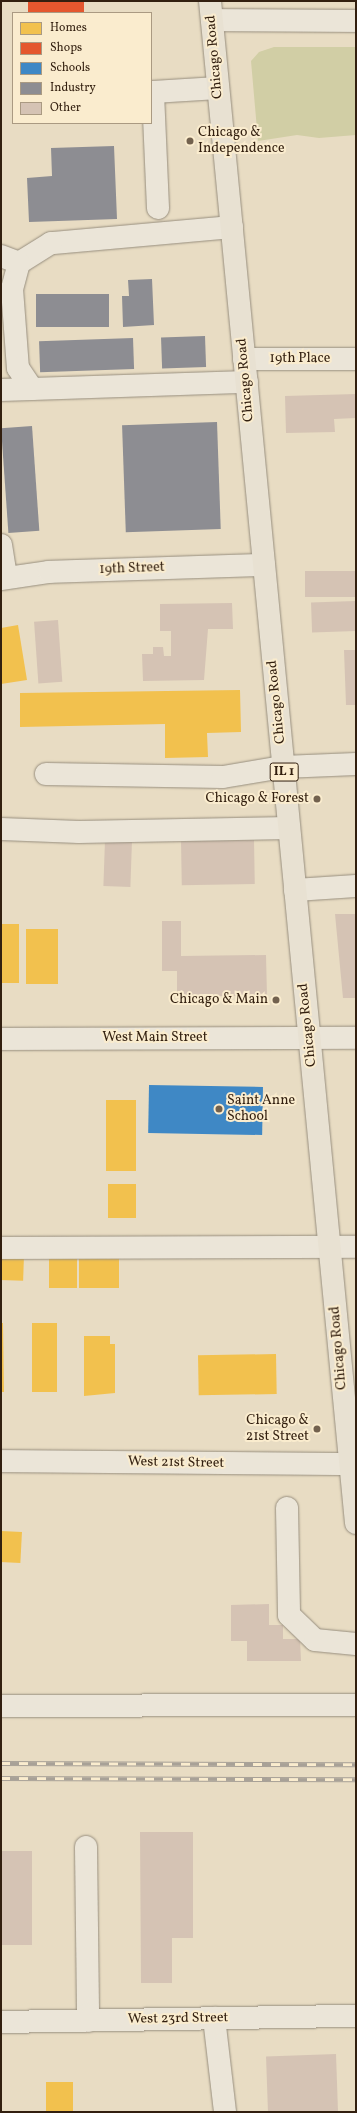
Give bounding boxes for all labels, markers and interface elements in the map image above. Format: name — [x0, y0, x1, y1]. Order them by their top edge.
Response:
legend — [12, 12, 152, 124]
street label: Chicago Road — [203, 14, 227, 100]
text: Homes — [50, 20, 87, 36]
text: Shops — [50, 40, 82, 56]
text: Schools — [50, 60, 90, 76]
text: Industry — [50, 80, 96, 96]
text: Other — [50, 100, 81, 116]
place label: Chicago & Independence — [198, 125, 285, 158]
marker: Chicago & Independence — [185, 136, 195, 146]
street label: Chicago Road — [234, 337, 258, 423]
street label: 19th Place — [270, 351, 330, 367]
street label: 19th Street — [99, 559, 165, 579]
street label: Chicago Road — [264, 659, 290, 745]
road number: IL 1 — [269, 761, 299, 783]
place label: Chicago & Forest — [205, 791, 309, 807]
marker: Chicago & Forest — [312, 794, 322, 804]
street label: Chicago Road — [295, 982, 321, 1068]
place label: Chicago & Main — [170, 992, 268, 1008]
marker: Chicago & Main — [271, 995, 281, 1005]
street label: West Main Street — [102, 1030, 208, 1046]
place label: Saint Anne School — [227, 1093, 295, 1126]
marker: Saint Anne School — [214, 1104, 224, 1114]
street label: Chicago Road — [327, 1305, 351, 1391]
place label: Chicago & 21st Street — [246, 1413, 309, 1446]
marker: Chicago & 21st Street — [312, 1424, 322, 1434]
street label: West 21st Street — [128, 1454, 224, 1472]
street label: West 23rd Street — [127, 2010, 229, 2028]

